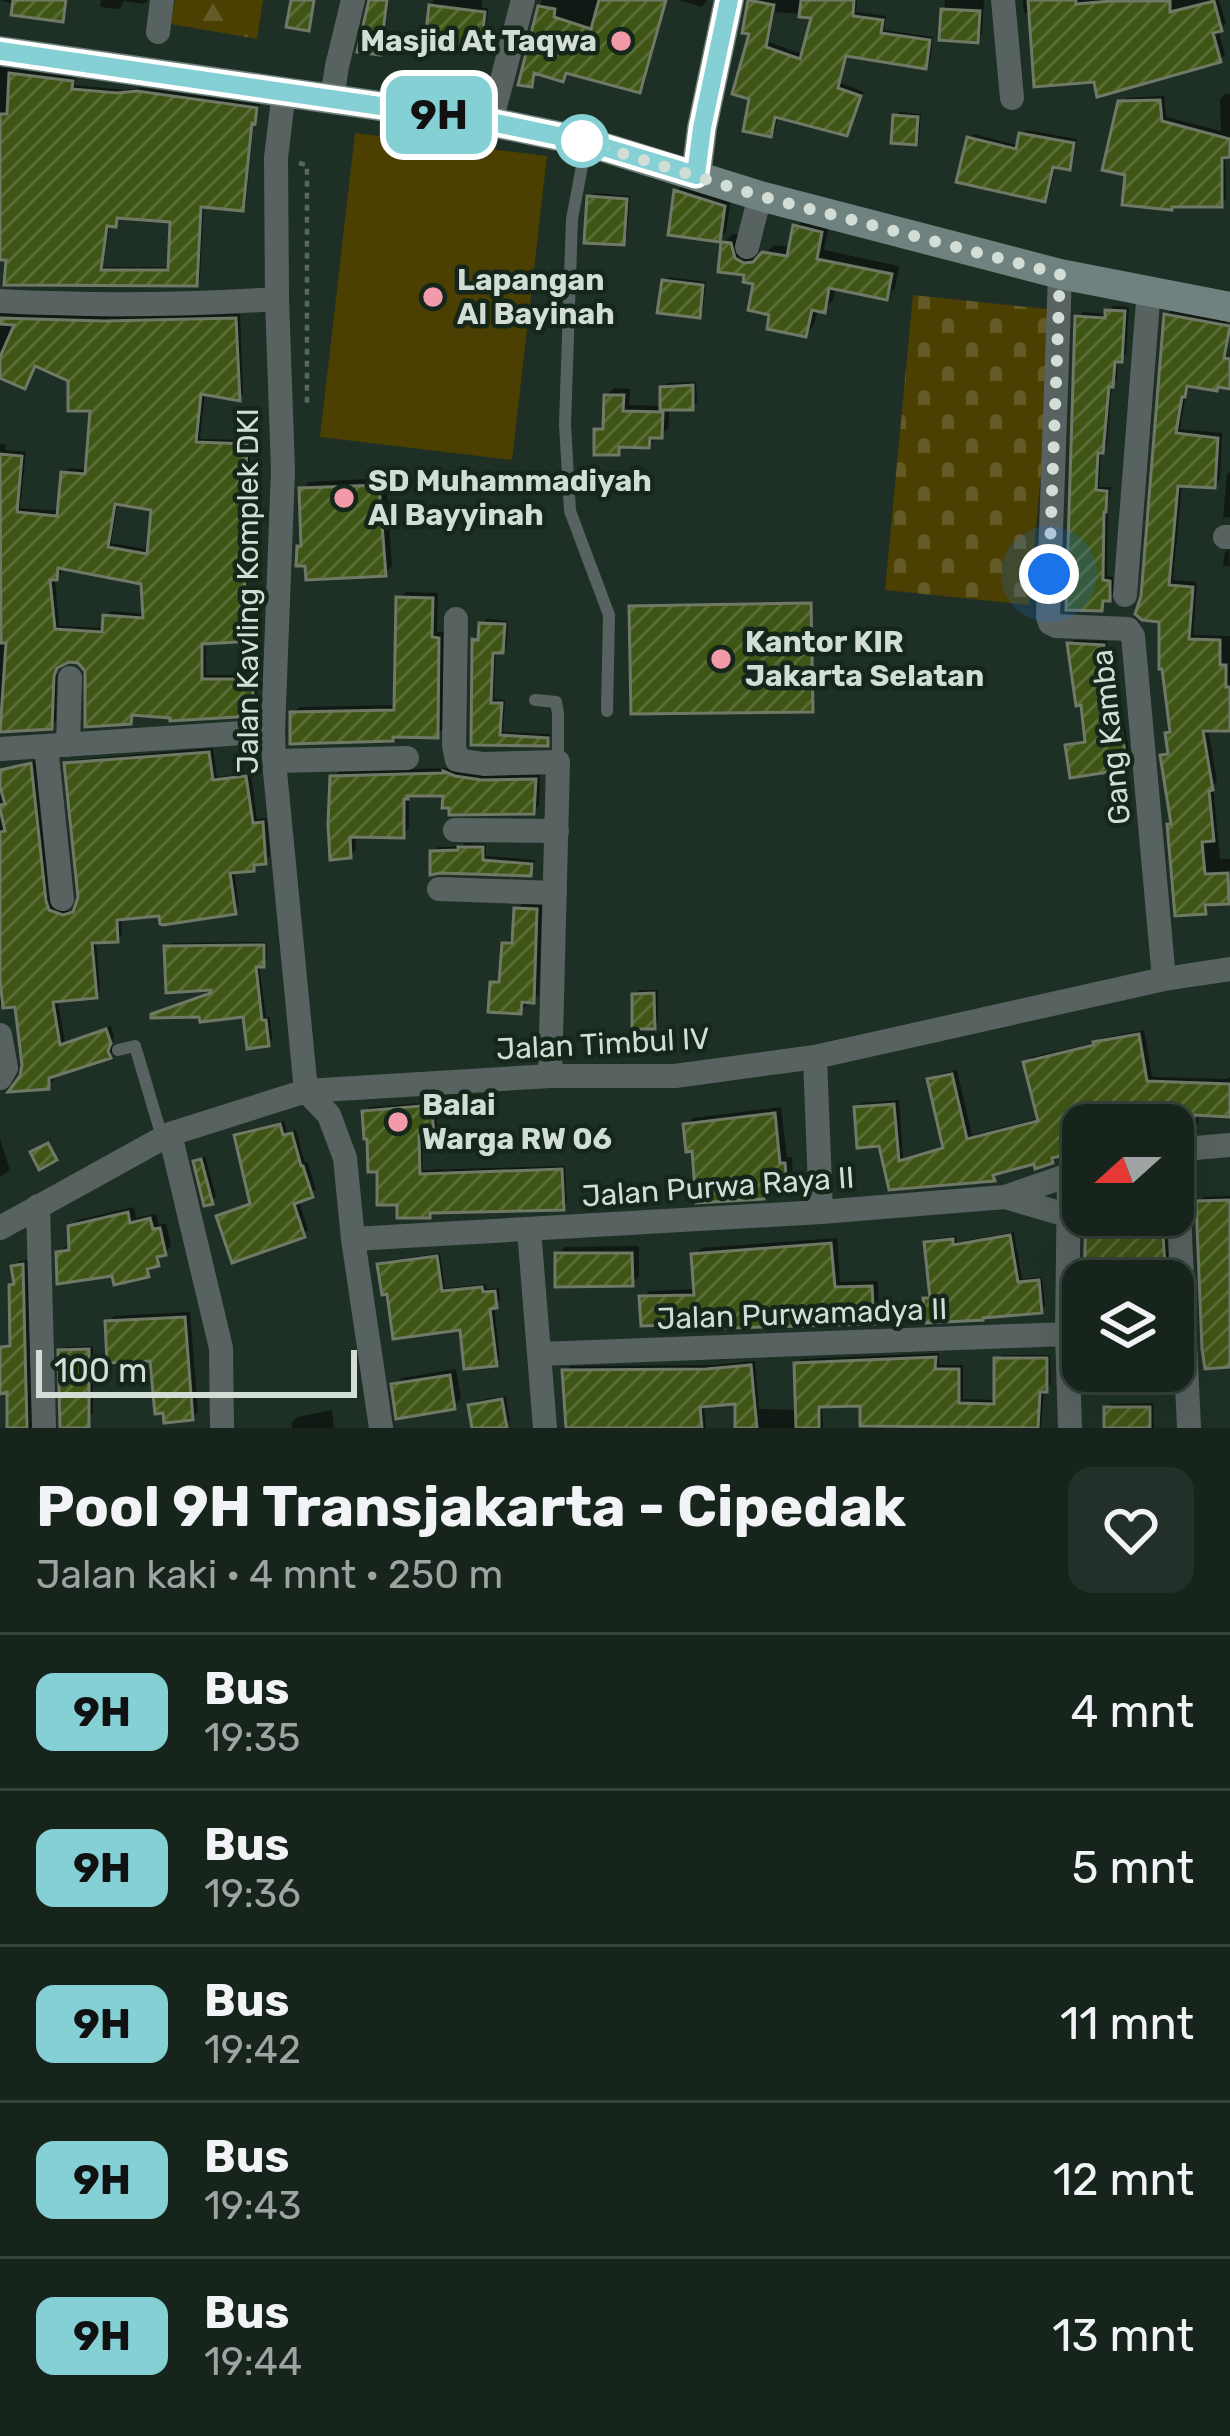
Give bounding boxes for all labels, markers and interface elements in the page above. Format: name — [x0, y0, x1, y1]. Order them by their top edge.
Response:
place label: Masjid At Taqwa — [360, 23, 597, 59]
marker: Masjid At Taqwa — [608, 28, 634, 54]
line badge: 9H — [385, 76, 493, 154]
text: 9H — [410, 90, 468, 140]
unlabelled marker — [557, 116, 607, 166]
place label: Lapangan Al Bayinah — [457, 262, 615, 332]
marker: Lapangan Al Bayinah — [420, 284, 446, 310]
street label: Jalan Kavling Komplek DKI — [230, 408, 266, 774]
place label: SD Muhammadiyah Al Bayyinah — [368, 463, 652, 533]
marker: SD Muhammadiyah Al Bayyinah — [331, 485, 357, 511]
your location — [1019, 544, 1079, 604]
place label: Kantor KIR Jakarta Selatan — [745, 624, 984, 694]
marker: Kantor KIR Jakarta Selatan — [708, 646, 734, 672]
street label: Gang Kamba — [1084, 648, 1138, 826]
street label: Jalan Timbul IV — [495, 1020, 711, 1068]
place label: Balai Warga RW 06 — [422, 1087, 612, 1157]
north arrow — [1062, 1104, 1194, 1236]
map controls — [1062, 1104, 1194, 1392]
marker: Balai Warga RW 06 — [385, 1109, 411, 1135]
street label: Jalan Purwa Raya II — [580, 1160, 856, 1214]
button: layers — [1062, 1260, 1194, 1392]
street label: Jalan Purwamadya II — [656, 1291, 948, 1337]
scale bar — [36, 1344, 357, 1397]
text: 100 m — [54, 1351, 147, 1390]
button: heart — [1068, 1467, 1194, 1593]
text: Pool 9H Transjakarta - Cipedak — [36, 1473, 906, 1540]
text: Jalan kaki · 4 mnt · 250 m — [36, 1552, 503, 1598]
text: Bus — [204, 1662, 289, 1715]
text: 4 mnt — [1070, 1685, 1194, 1738]
text: 9H — [73, 1687, 131, 1737]
text: 19:35 — [204, 1715, 300, 1761]
text: Bus — [204, 1818, 289, 1871]
text: 5 mnt — [1072, 1841, 1194, 1894]
text: 9H — [73, 1843, 131, 1893]
text: 19:36 — [204, 1871, 301, 1917]
text: Bus — [204, 1974, 289, 2027]
text: 11 mnt — [1060, 1997, 1194, 2050]
text: 9H — [73, 1999, 131, 2049]
text: 19:42 — [204, 2027, 301, 2073]
text: Bus — [204, 2130, 289, 2183]
text: 12 mnt — [1053, 2153, 1194, 2206]
text: 9H — [73, 2155, 131, 2205]
text: 19:43 — [204, 2183, 301, 2229]
text: Bus — [204, 2286, 289, 2339]
text: 13 mnt — [1052, 2309, 1194, 2362]
text: 9H — [73, 2311, 131, 2361]
text: 19:44 — [204, 2339, 302, 2385]

